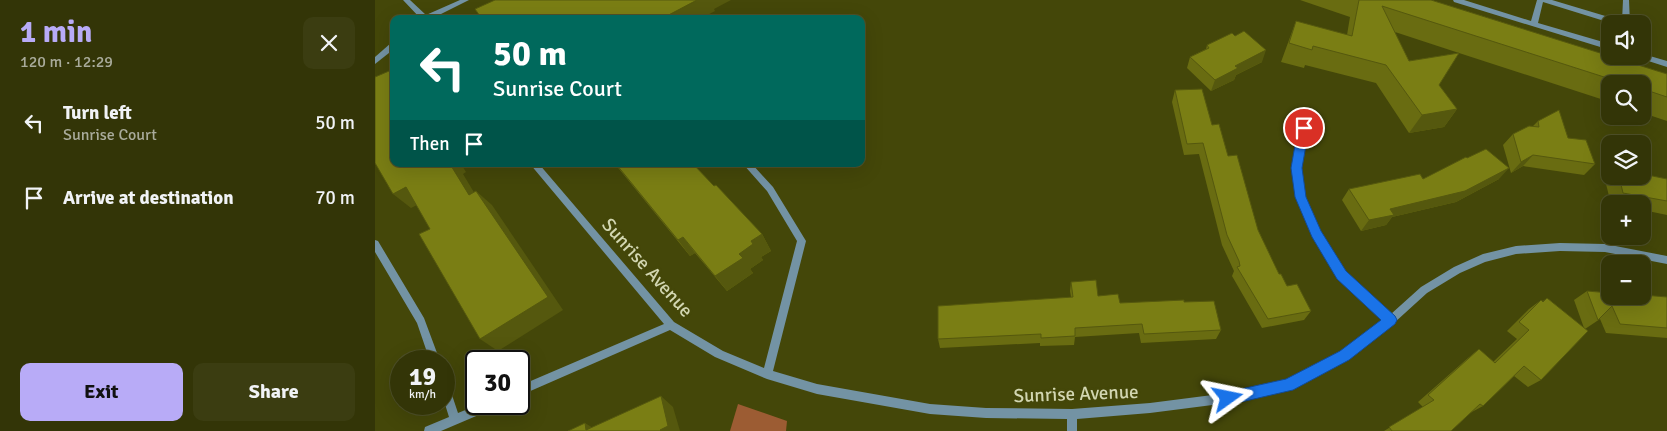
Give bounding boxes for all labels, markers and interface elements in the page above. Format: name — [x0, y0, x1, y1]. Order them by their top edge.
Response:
text: 1 min — [20, 14, 92, 51]
map controls — [1601, 15, 1651, 305]
button: sound — [1601, 15, 1651, 65]
button: close — [303, 17, 355, 69]
text: 50 m — [493, 32, 567, 75]
icon: left — [410, 35, 475, 100]
text: 120 m · 12:29 — [20, 52, 113, 72]
text: Sunrise Court — [493, 75, 622, 102]
button: search — [1601, 75, 1651, 125]
text: Turn left — [63, 101, 132, 125]
pin — [1283, 107, 1325, 149]
icon: left — [20, 109, 48, 137]
text: 50 m — [315, 111, 355, 135]
icon: arrive — [1290, 114, 1318, 142]
text: Sunrise Court — [63, 125, 157, 145]
icon: arrive — [460, 130, 488, 158]
text: Then — [410, 132, 450, 156]
button: layers — [1601, 135, 1651, 185]
icon: arrive — [20, 184, 48, 212]
text: Arrive at destination — [63, 186, 234, 210]
text: 70 m — [315, 186, 355, 210]
button: + — [1601, 195, 1651, 245]
street label: Sunrise Avenue — [596, 213, 698, 322]
button: − — [1601, 255, 1651, 305]
speed limit sign: 30 — [465, 350, 530, 415]
text: 19 — [409, 361, 436, 392]
button: Exit — [20, 363, 183, 421]
button: Share — [193, 363, 355, 421]
position arrow — [1201, 371, 1253, 423]
street label: Sunrise Avenue — [1013, 380, 1139, 408]
text: km/h — [409, 387, 436, 402]

